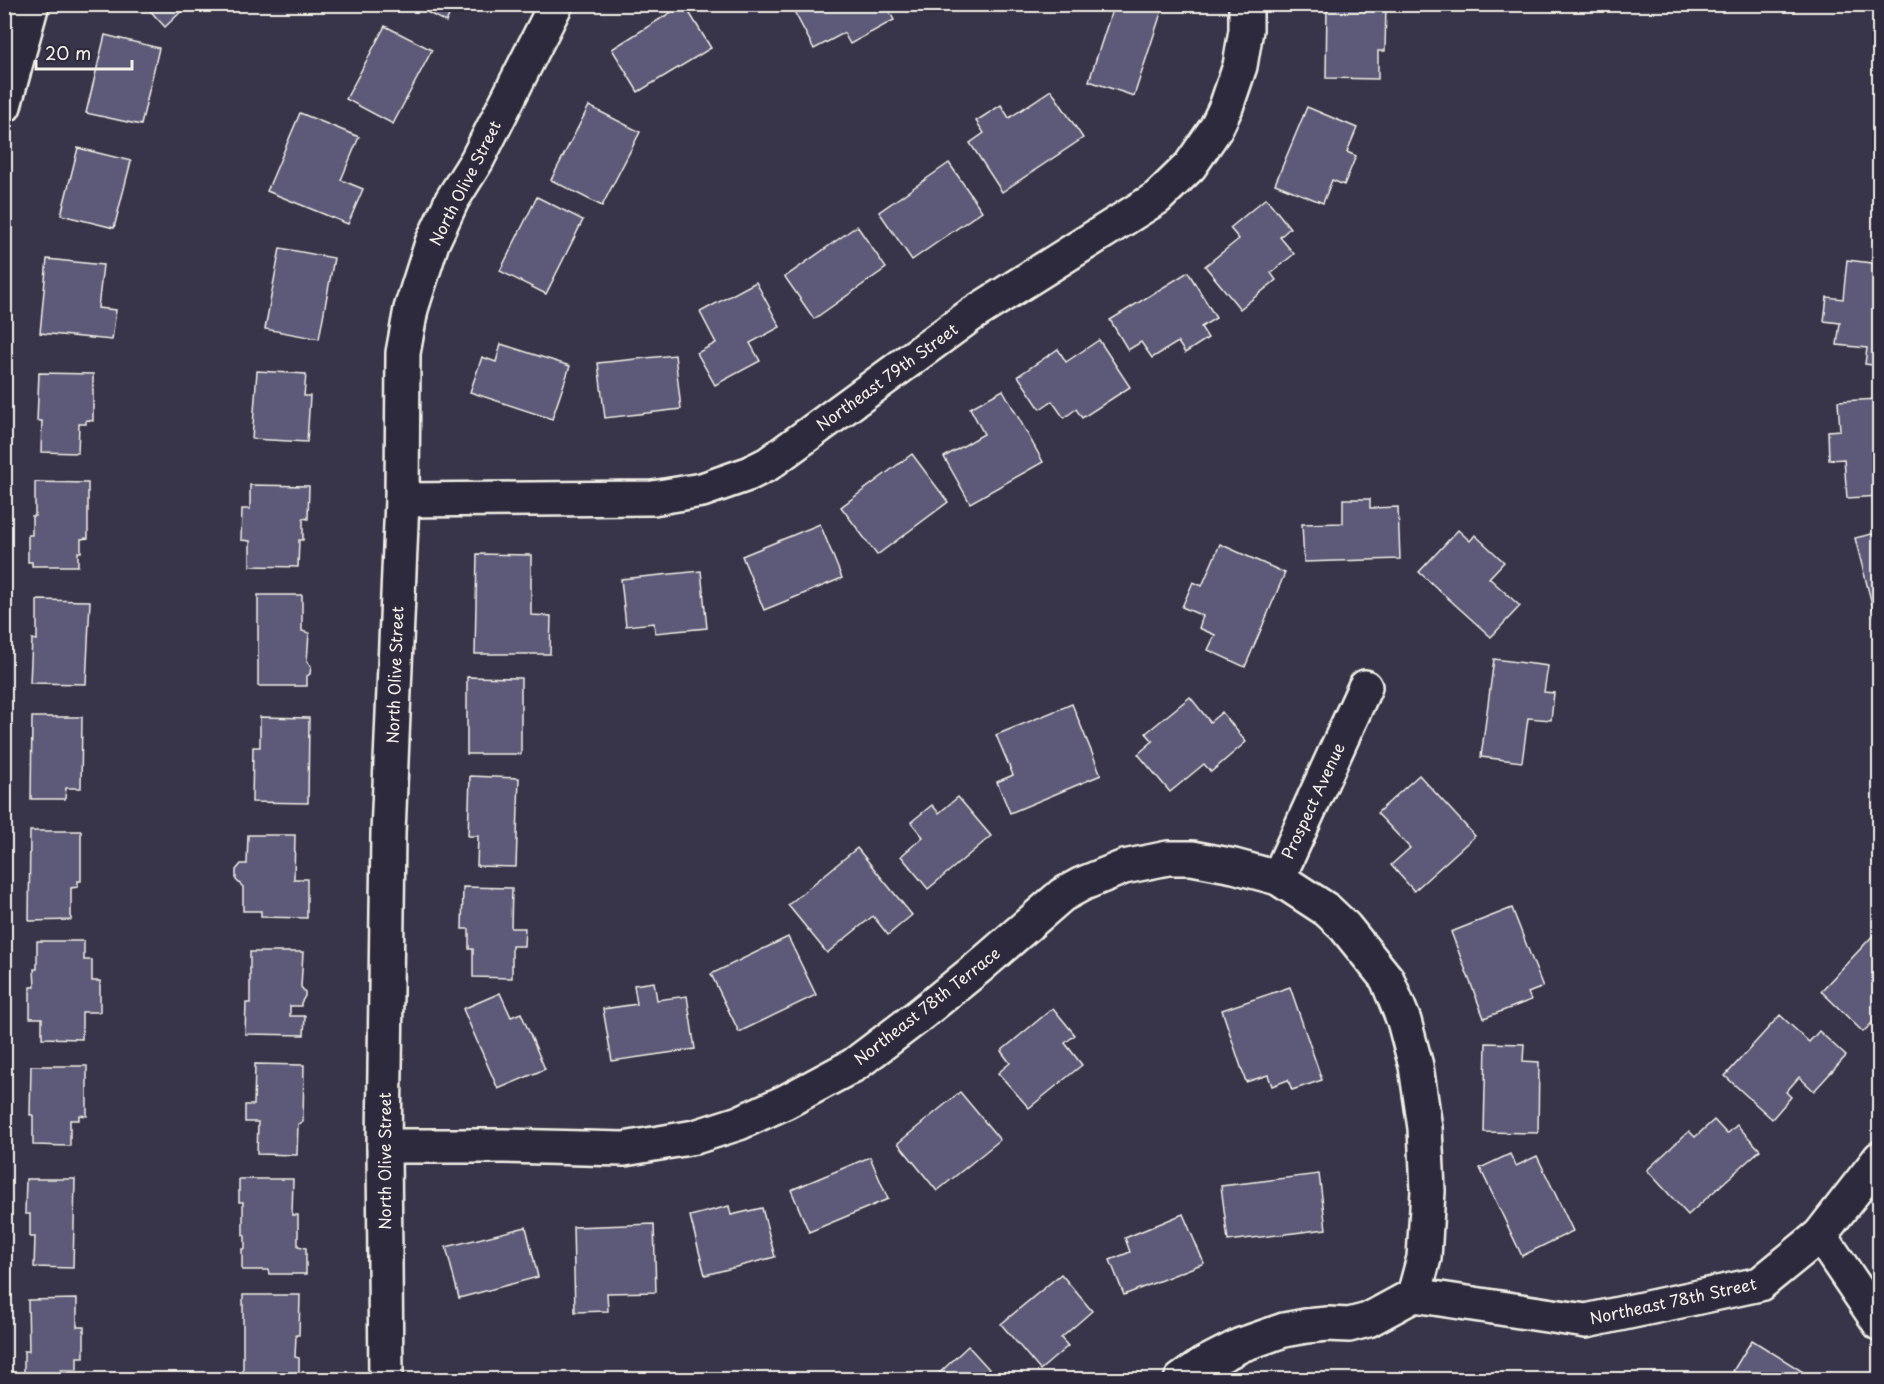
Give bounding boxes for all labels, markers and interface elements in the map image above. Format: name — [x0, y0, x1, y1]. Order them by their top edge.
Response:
scale bar — [36, 33, 132, 71]
text: 20 m — [45, 39, 91, 66]
street label: North Olive Street — [422, 115, 506, 249]
street label: Northeast 79th Street — [811, 316, 963, 436]
street label: North Olive Street — [380, 605, 408, 744]
street label: Prospect Avenue — [1275, 738, 1350, 863]
street label: Northeast 78th Terrace — [848, 940, 1005, 1070]
street label: North Olive Street — [372, 1092, 396, 1230]
street label: Northeast 78th Street — [1587, 1271, 1759, 1329]

